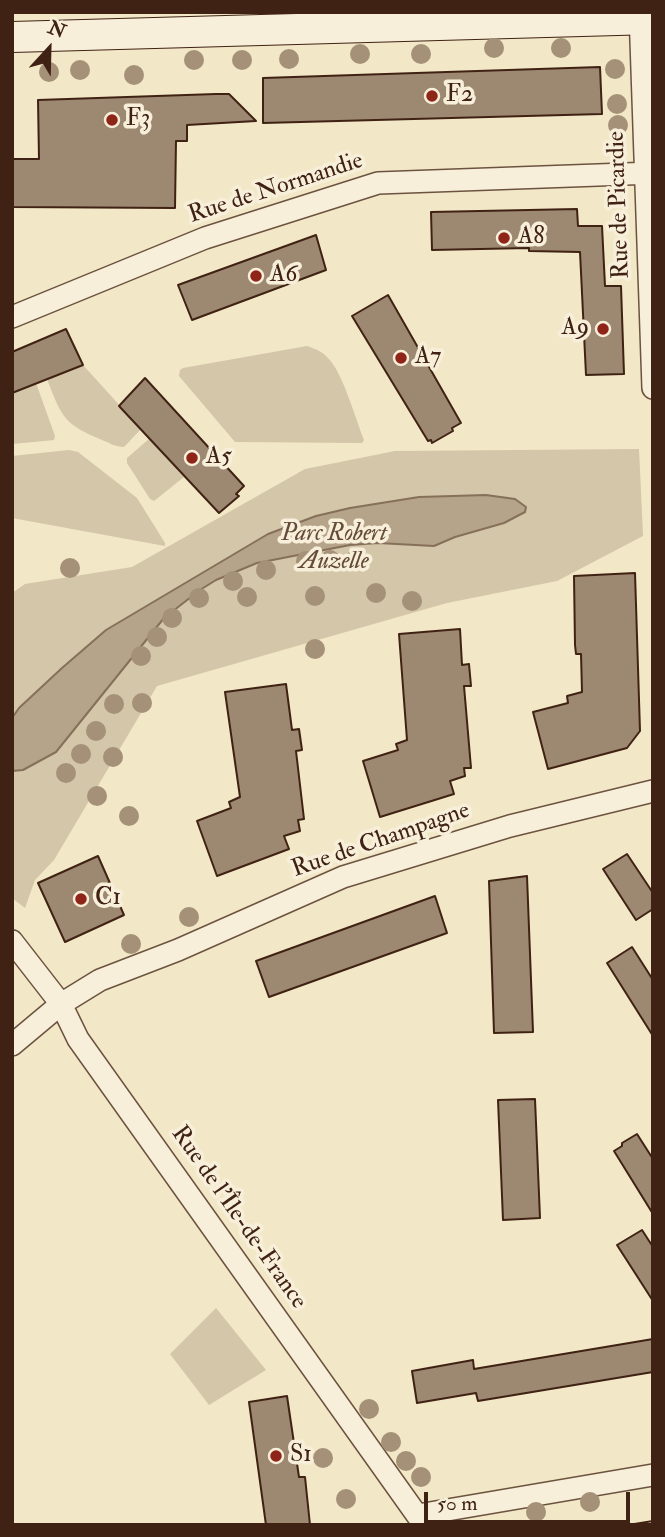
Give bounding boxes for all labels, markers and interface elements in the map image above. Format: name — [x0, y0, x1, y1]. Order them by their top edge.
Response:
north arrow — [14, 14, 84, 84]
text: N — [44, 15, 69, 44]
place label: F2 — [446, 82, 473, 110]
marker: F2 — [424, 88, 440, 104]
place label: F3 — [126, 106, 150, 134]
marker: F3 — [104, 112, 120, 128]
street label: Rue de Picardie — [603, 131, 637, 279]
street label: Rue de Normandie — [185, 147, 367, 231]
place label: A8 — [518, 224, 545, 252]
marker: A8 — [496, 230, 512, 246]
place label: A6 — [270, 262, 297, 290]
marker: A6 — [248, 268, 264, 284]
place label: A9 — [561, 315, 589, 343]
marker: A9 — [595, 321, 611, 337]
place label: A7 — [415, 344, 441, 372]
marker: A7 — [393, 350, 409, 366]
place label: A5 — [206, 444, 232, 472]
marker: A5 — [184, 450, 200, 466]
park label: Parc Robert Auzelle — [281, 521, 387, 577]
street label: Rue de Champagne — [288, 797, 474, 885]
place label: C1 — [95, 885, 121, 913]
marker: C1 — [73, 891, 89, 907]
street label: Rue de l'Île-de-France — [164, 1121, 312, 1315]
place label: S1 — [290, 1442, 312, 1470]
marker: S1 — [268, 1448, 284, 1464]
scale bar — [427, 1478, 634, 1522]
text: 50 m — [437, 1490, 478, 1517]

